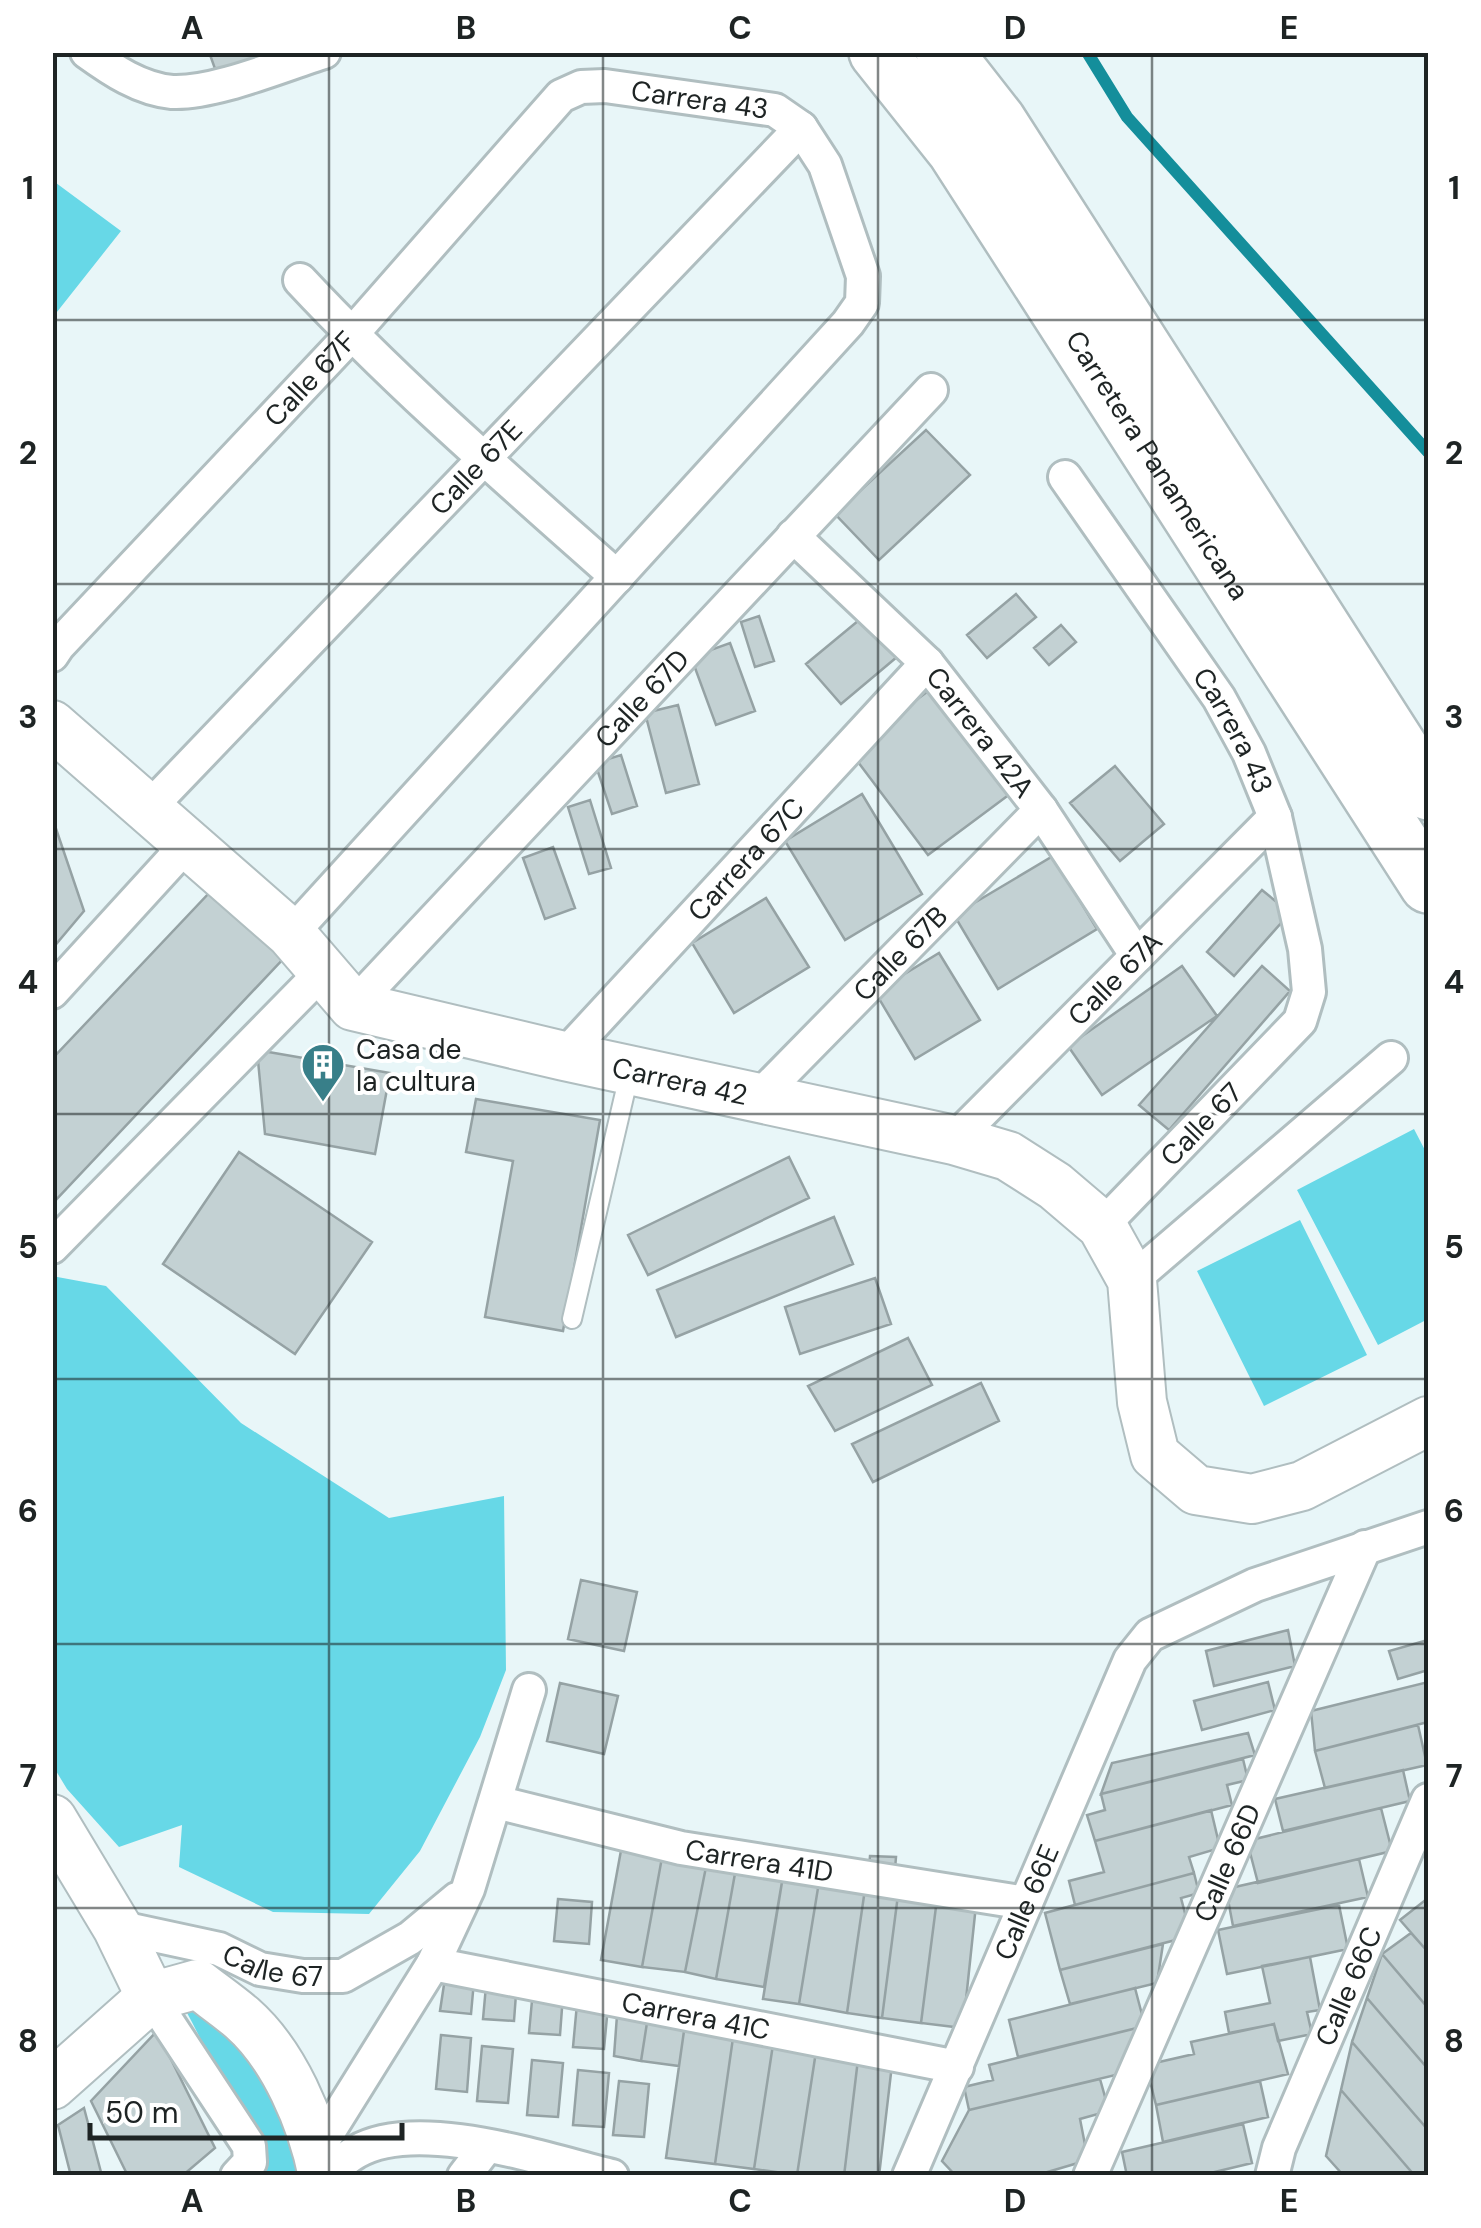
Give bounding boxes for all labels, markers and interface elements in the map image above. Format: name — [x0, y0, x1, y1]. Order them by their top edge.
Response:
text: A — [181, 7, 203, 49]
text: B — [456, 7, 476, 49]
text: C — [728, 7, 752, 49]
text: D — [1004, 7, 1026, 49]
text: E — [1280, 7, 1298, 49]
street label: Carrera 43 — [629, 72, 771, 128]
text: 1 — [22, 167, 34, 209]
text: 1 — [1448, 167, 1460, 209]
street label: Calle 67F — [256, 323, 364, 435]
street label: Carretera Panamericana — [1057, 324, 1258, 607]
street label: Calle 67E — [422, 412, 530, 523]
text: 2 — [19, 432, 37, 474]
text: 2 — [1445, 432, 1463, 474]
street label: Calle 67D — [587, 641, 697, 756]
street label: Carrera 42A — [918, 659, 1043, 805]
street label: Carrera 43 — [1184, 660, 1281, 799]
text: 3 — [18, 696, 38, 738]
text: 3 — [1444, 696, 1464, 738]
street label: Carrera 67C — [680, 790, 813, 929]
street label: Calle 67B — [845, 898, 956, 1009]
street label: Calle 67A — [1060, 923, 1170, 1034]
text: 4 — [18, 961, 38, 1003]
text: 4 — [1444, 961, 1464, 1003]
place label: Casa de la cultura — [356, 1031, 476, 1100]
building icon: Casa de la cultura — [300, 1042, 346, 1103]
street label: Carrera 42 — [609, 1049, 751, 1114]
street label: Calle 67 — [1152, 1074, 1250, 1174]
text: 5 — [18, 1226, 38, 1268]
text: 5 — [1444, 1226, 1464, 1268]
text: 6 — [18, 1490, 38, 1532]
text: 6 — [1444, 1490, 1464, 1532]
text: 7 — [19, 1755, 37, 1797]
text: 7 — [1445, 1755, 1463, 1797]
street label: Calle 66D — [1185, 1798, 1270, 1928]
street label: Carrera 41D — [683, 1831, 836, 1891]
street label: Calle 66E — [986, 1839, 1068, 1966]
street label: Calle 66C — [1307, 1921, 1391, 2052]
street label: Calle 67 — [216, 1936, 323, 1996]
street label: Carrera 41C — [619, 1984, 773, 2049]
text: 8 — [18, 2020, 38, 2062]
text: 8 — [1444, 2020, 1464, 2062]
scale bar — [90, 2078, 402, 2140]
text: 50 m — [105, 2093, 179, 2132]
text: A — [181, 2180, 203, 2222]
text: B — [456, 2180, 476, 2222]
text: C — [728, 2180, 752, 2222]
text: D — [1004, 2180, 1026, 2222]
text: E — [1280, 2180, 1298, 2222]

